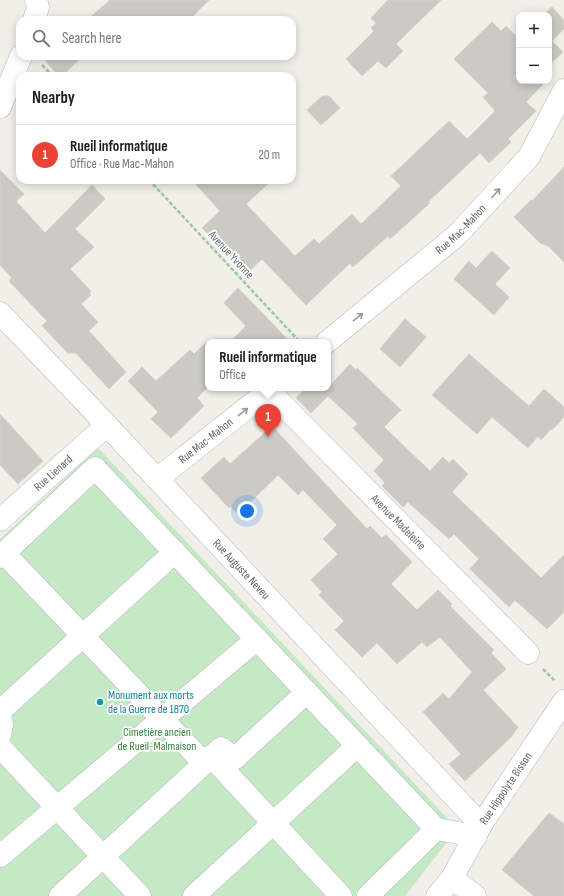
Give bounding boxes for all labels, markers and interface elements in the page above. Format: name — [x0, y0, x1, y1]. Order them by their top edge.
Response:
map controls — [516, 12, 552, 84]
button: + — [516, 12, 552, 48]
search box — [16, 16, 296, 60]
icon: search — [30, 27, 52, 49]
text: Search here — [62, 29, 122, 48]
button: − — [516, 48, 552, 84]
text: Nearby — [32, 88, 75, 108]
text: Rueil informatique — [70, 137, 168, 156]
text: 1 — [42, 147, 48, 163]
text: 20 m — [258, 147, 280, 163]
text: Office · Rue Mac-Mahon — [70, 156, 174, 172]
one-way arrow — [491, 188, 500, 198]
street label: Rue Mac-Mahon — [432, 201, 489, 257]
street label: Avenue Yvonne — [204, 227, 257, 282]
one-way arrow — [352, 313, 363, 322]
popup — [205, 339, 331, 391]
text: Rueil informatique — [219, 348, 317, 367]
text: Office — [219, 367, 246, 383]
pin: 1 — [255, 404, 281, 437]
one-way arrow — [237, 407, 248, 416]
street label: Rue Mac-Mahon — [175, 414, 236, 467]
street label: Rue Lienard — [31, 452, 76, 494]
street label: Avenue Madeleine — [367, 490, 429, 553]
your location — [237, 501, 257, 521]
street label: Rue Auguste Neveu — [210, 536, 273, 602]
place label: Monument aux morts de la Guerre de 1870 — [108, 688, 194, 717]
marker: Monument aux morts de la Guerre de 1870 — [95, 697, 105, 707]
park label: Cimetière ancien de Rueil-Malmaison — [118, 725, 196, 754]
street label: Rue Hippolyte Bisson — [476, 749, 535, 827]

